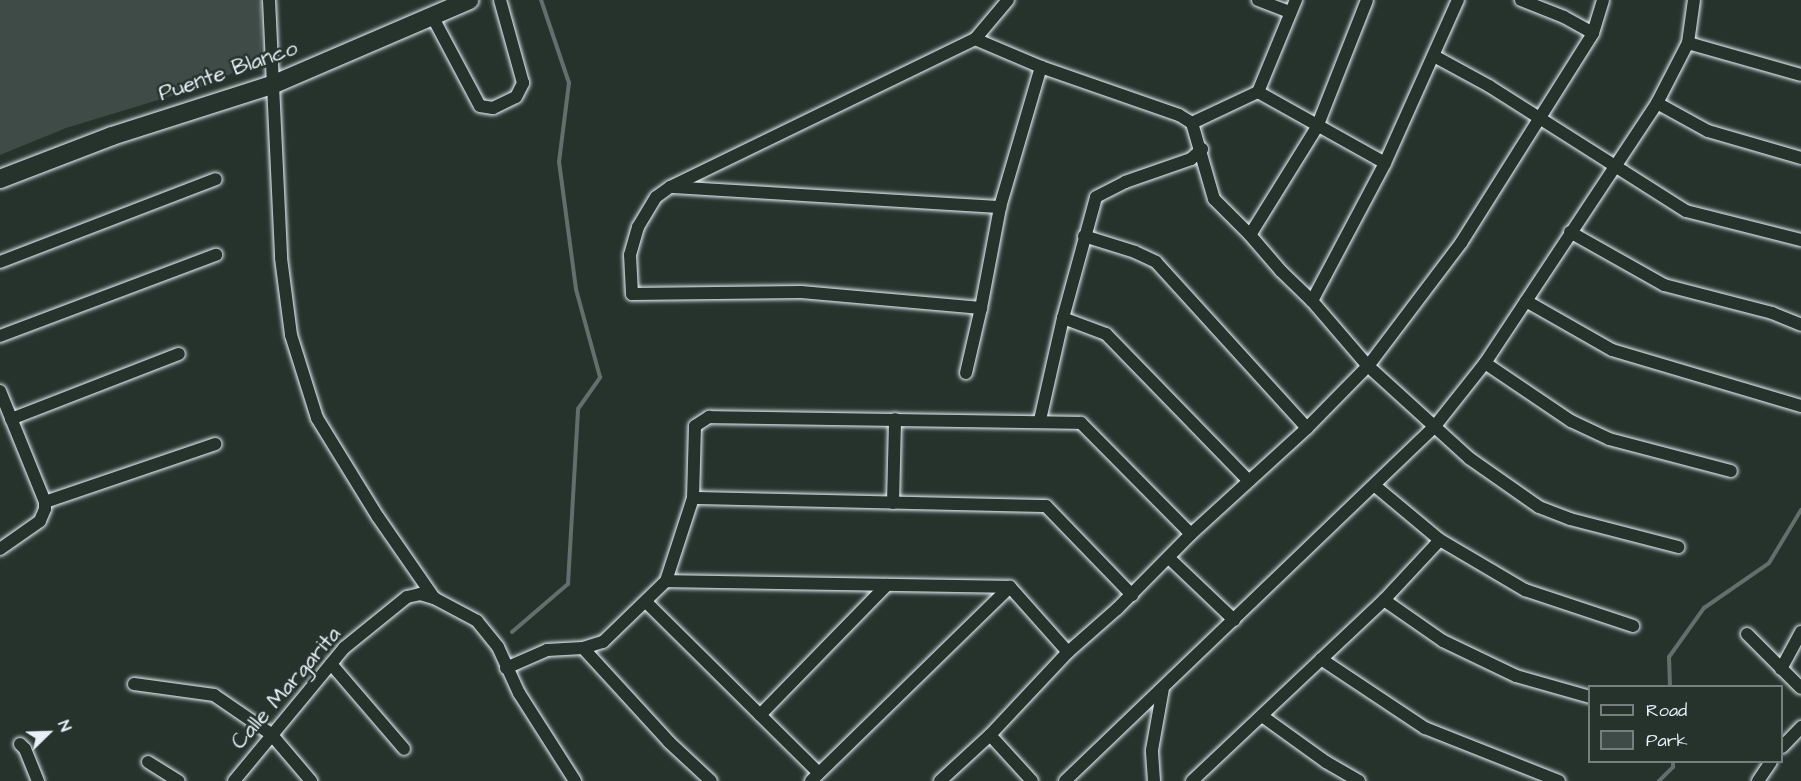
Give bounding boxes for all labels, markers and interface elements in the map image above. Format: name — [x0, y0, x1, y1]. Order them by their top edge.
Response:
street label: Puente Blanco — [155, 35, 301, 107]
street label: Calle Margarita — [226, 621, 346, 755]
legend — [1588, 685, 1783, 763]
text: Road — [1646, 698, 1687, 723]
north arrow — [18, 703, 78, 763]
text: N — [52, 717, 77, 735]
text: Park — [1646, 728, 1688, 753]

